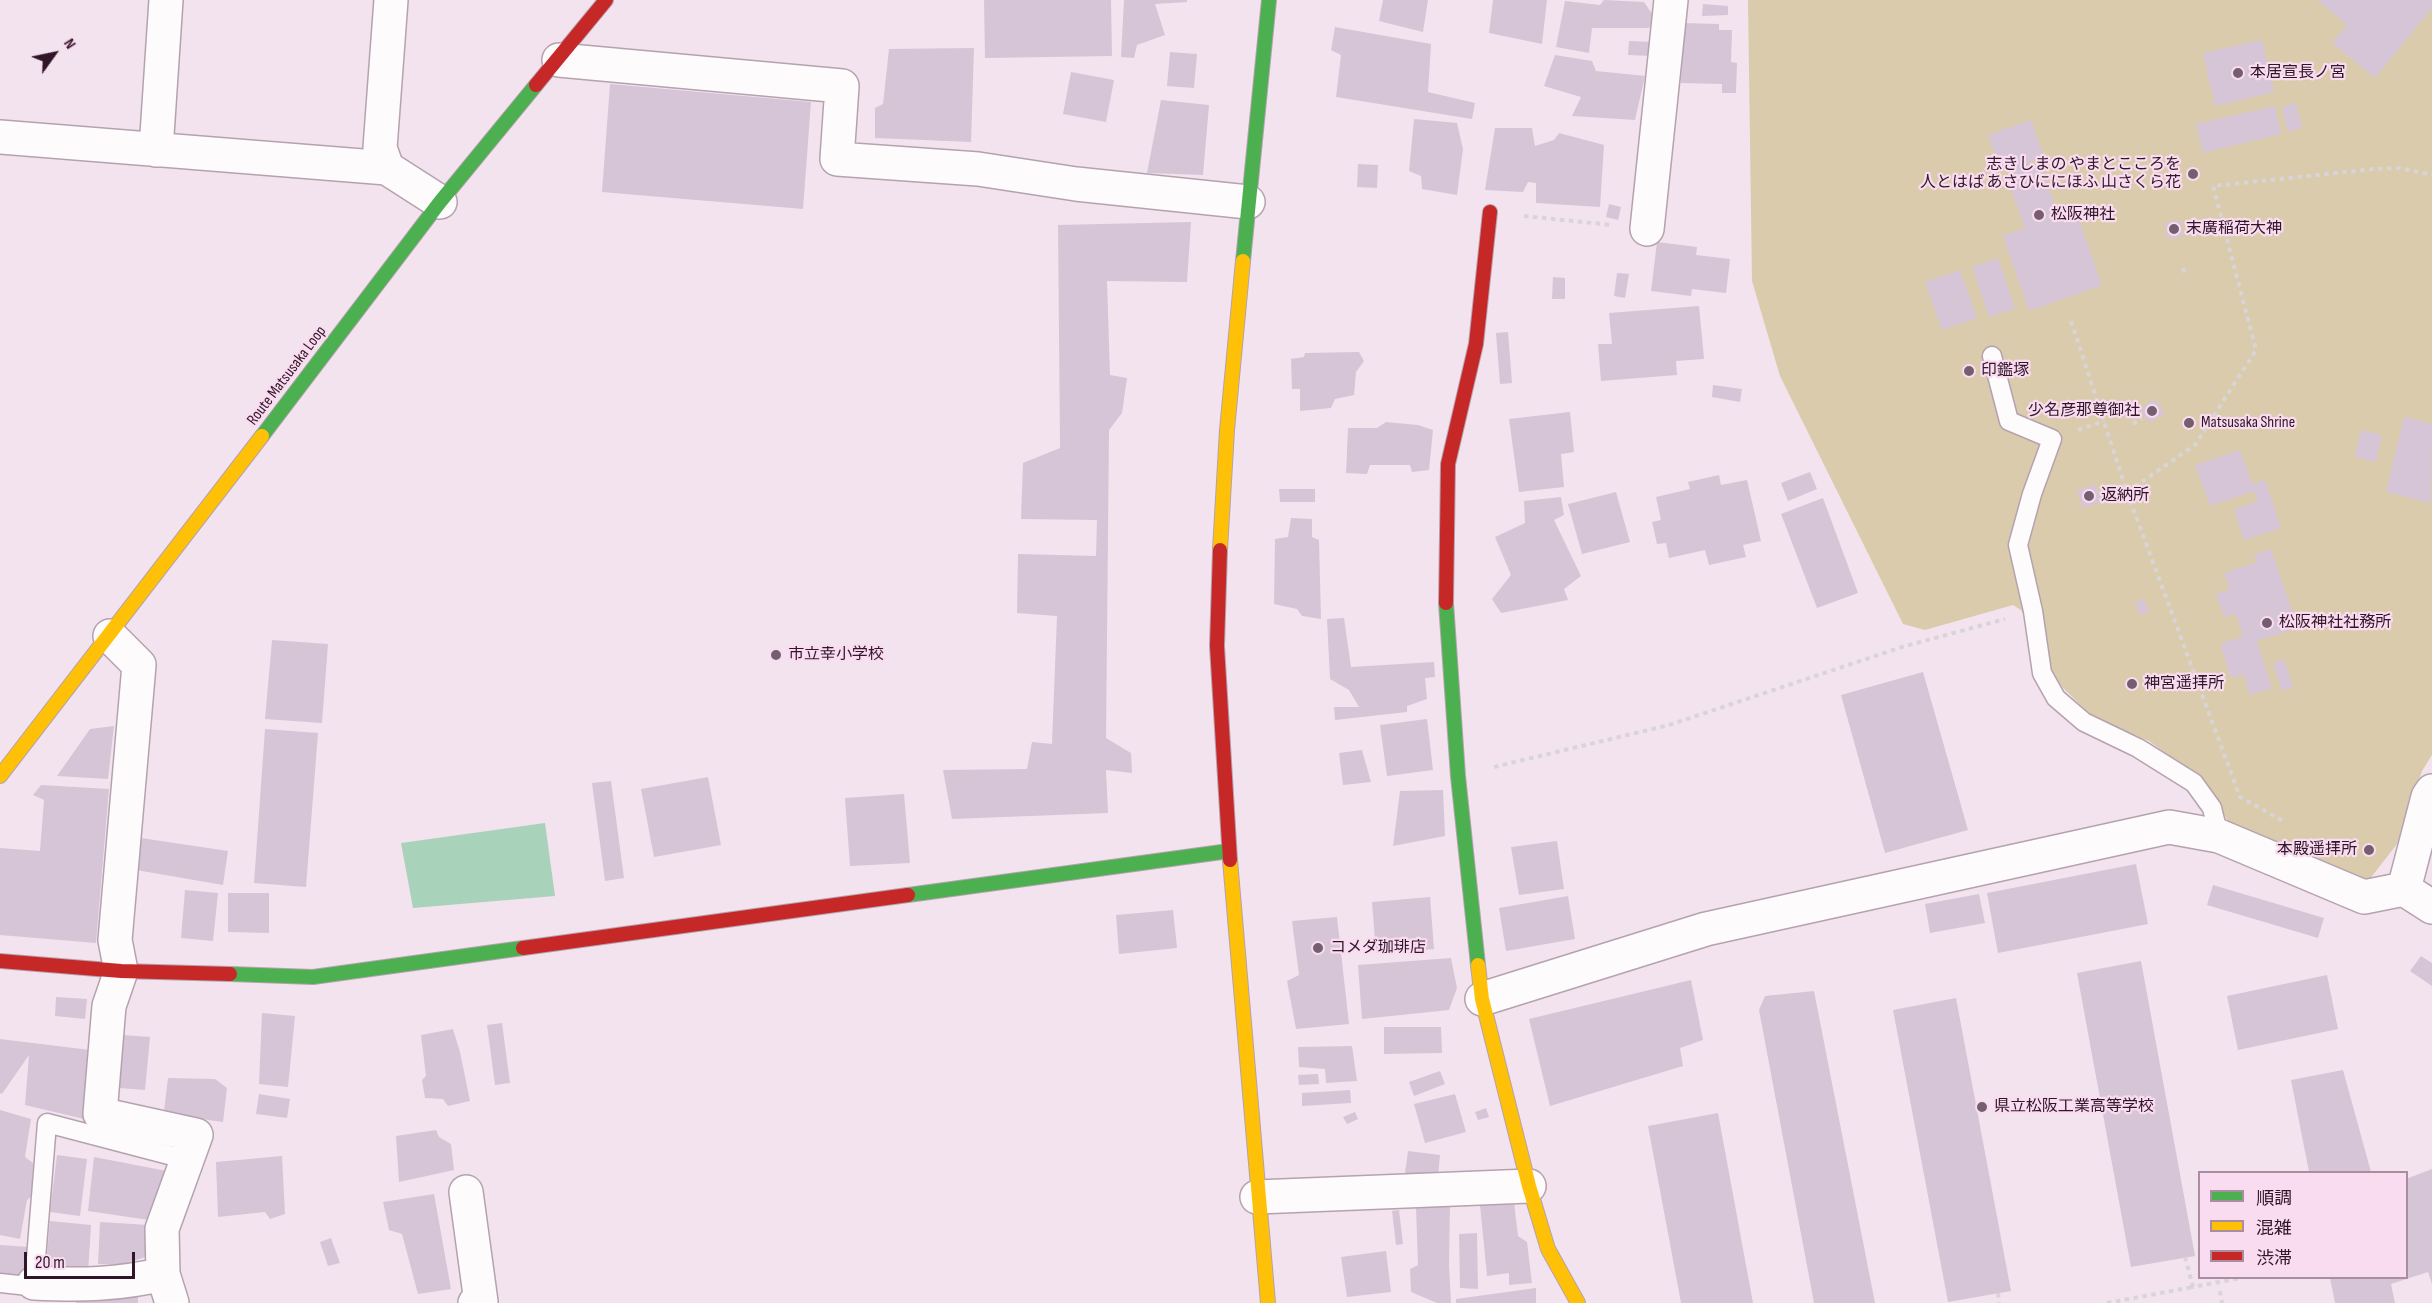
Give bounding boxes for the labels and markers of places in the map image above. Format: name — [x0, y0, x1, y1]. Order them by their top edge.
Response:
place label: 本居宣長ノ宮 — [2250, 63, 2346, 83]
marker: 本居宣長ノ宮 — [2231, 66, 2245, 80]
place label: 志きしまの やまとこころを 人とはば あさひににほふ 山さくら花 — [1920, 155, 2181, 193]
marker: 志きしまの やまとこころを 人とはば あさひににほふ 山さくら花 — [2186, 167, 2200, 181]
place label: 松阪神社 — [2051, 205, 2115, 225]
marker: 松阪神社 — [2032, 208, 2046, 222]
place label: 末廣稲荷大神 — [2186, 219, 2282, 239]
marker: 末廣稲荷大神 — [2167, 222, 2181, 236]
place label: 印鑑塚 — [1981, 361, 2029, 381]
marker: 印鑑塚 — [1962, 364, 1976, 378]
place label: 少名彦那尊御社 — [2028, 401, 2140, 421]
marker: 少名彦那尊御社 — [2145, 404, 2159, 418]
place label: Matsusaka Shrine — [2201, 413, 2295, 433]
marker: Matsusaka Shrine — [2182, 416, 2196, 430]
place label: 返納所 — [2101, 486, 2149, 506]
marker: 返納所 — [2082, 489, 2096, 503]
place label: 松阪神社社務所 — [2279, 613, 2391, 633]
marker: 松阪神社社務所 — [2260, 616, 2274, 630]
place label: 市立幸小学校 — [788, 645, 884, 665]
marker: 市立幸小学校 — [769, 648, 783, 662]
place label: 神宮遥拝所 — [2144, 674, 2224, 694]
marker: 神宮遥拝所 — [2125, 677, 2139, 691]
place label: 本殿遥拝所 — [2277, 840, 2357, 860]
marker: 本殿遥拝所 — [2362, 843, 2376, 857]
place label: コメダ珈琲店 — [1330, 938, 1426, 958]
marker: コメダ珈琲店 — [1311, 941, 1325, 955]
place label: 県立松阪工業高等学校 — [1994, 1097, 2154, 1117]
marker: 県立松阪工業高等学校 — [1975, 1100, 1989, 1114]

